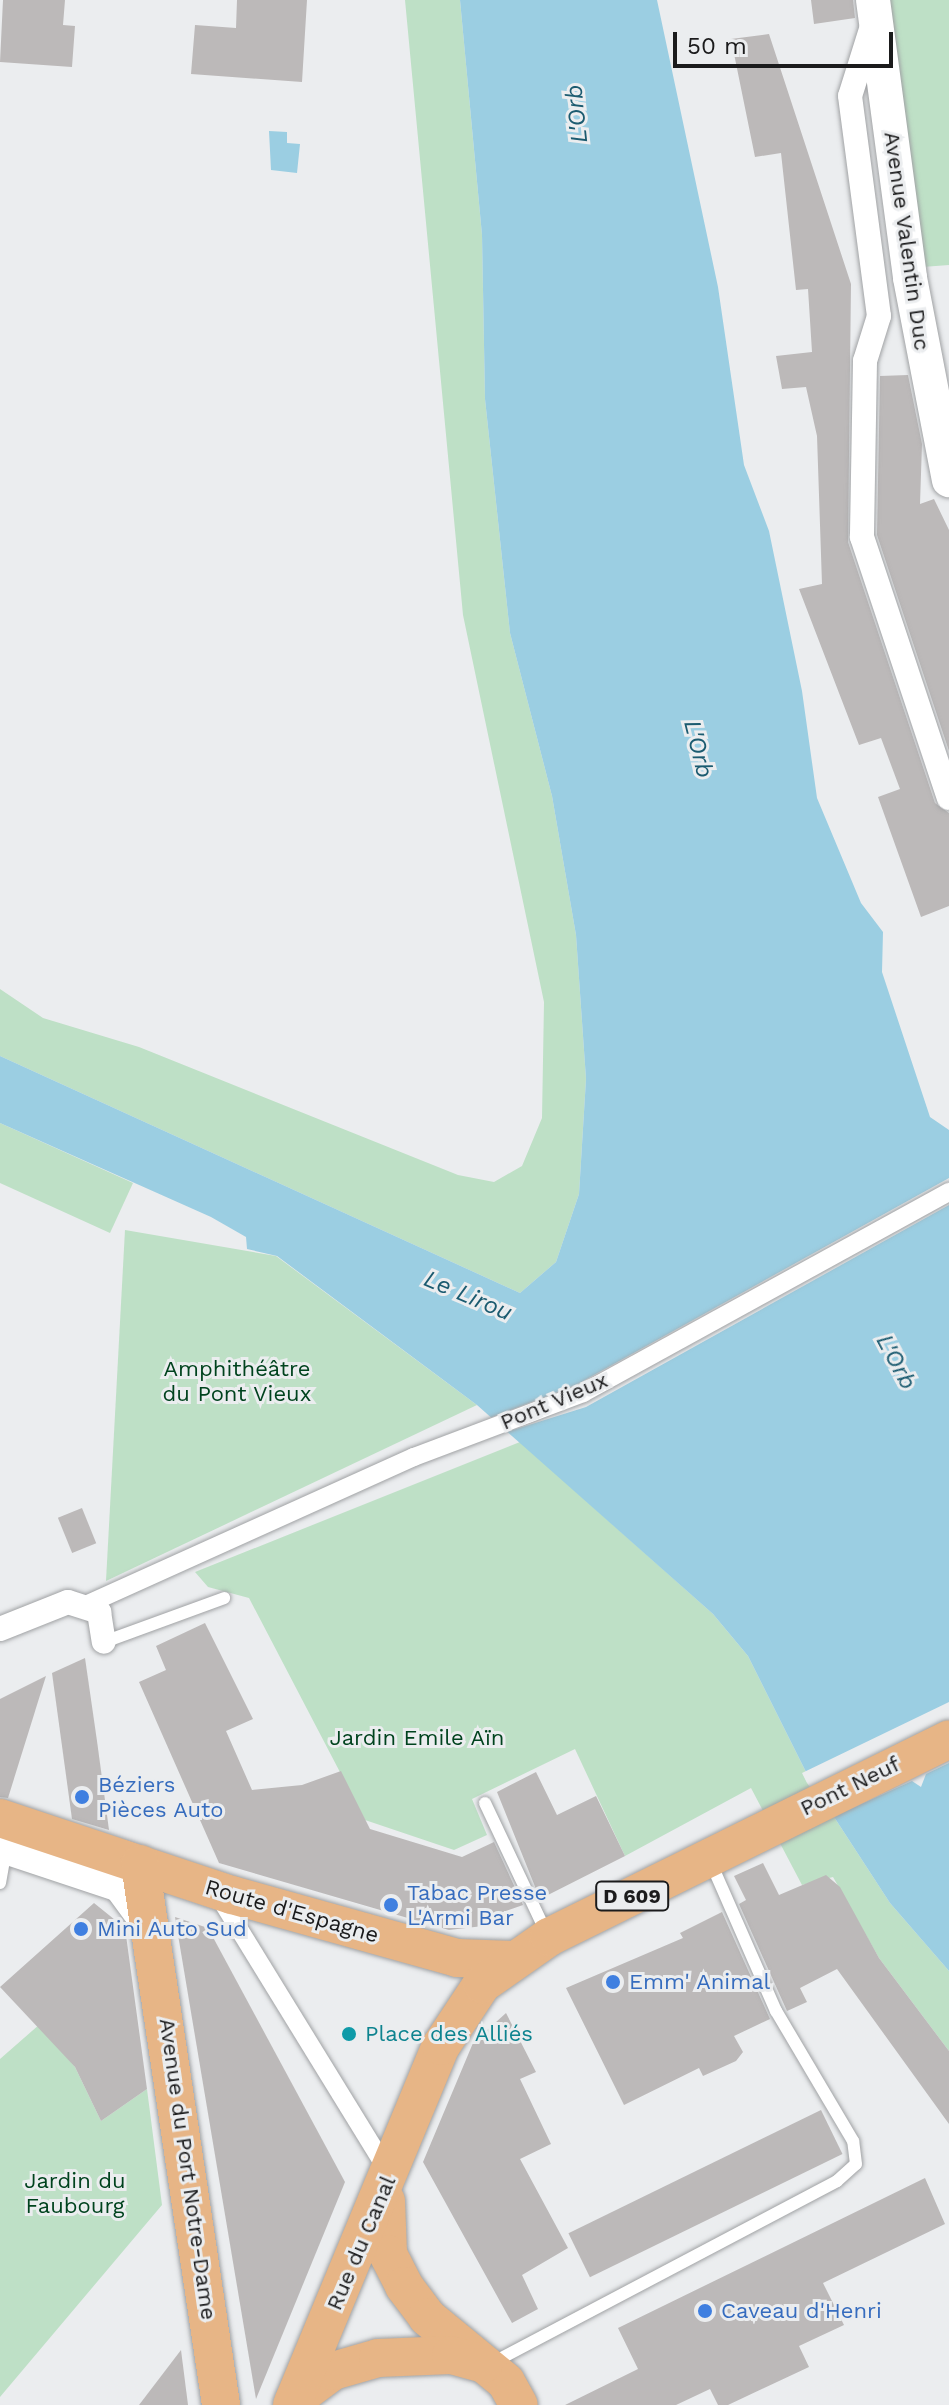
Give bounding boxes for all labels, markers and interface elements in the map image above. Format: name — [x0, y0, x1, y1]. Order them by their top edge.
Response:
scale bar — [677, 16, 897, 66]
text: 50 m — [687, 32, 747, 60]
water label: L'Orb — [560, 83, 594, 145]
street label: Avenue Valentin Duc — [879, 129, 935, 353]
water label: L'Orb — [677, 717, 719, 781]
water label: Le Lirou — [420, 1265, 516, 1327]
water label: L'Orb — [870, 1329, 922, 1395]
park label: Amphithéâtre du Pont Vieux — [162, 1355, 312, 1406]
street label: Pont Vieux — [496, 1366, 612, 1436]
park label: Jardin Emile Aïn — [329, 1725, 505, 1751]
street label: Pont Neuf — [796, 1751, 904, 1821]
place label: Béziers Pièces Auto — [98, 1771, 224, 1822]
marker: Béziers Pièces Auto — [73, 1788, 91, 1806]
street label: Route d'Espagne — [202, 1874, 382, 1948]
place label: Tabac Presse L'Armi Bar — [407, 1879, 547, 1930]
road number: D 609 — [594, 1880, 670, 1912]
marker: Tabac Presse L'Armi Bar — [382, 1896, 400, 1914]
place label: Mini Auto Sud — [97, 1916, 248, 1942]
marker: Mini Auto Sud — [72, 1920, 90, 1938]
place label: Emm' Animal — [629, 1969, 771, 1995]
marker: Emm' Animal — [604, 1973, 622, 1991]
street label: Avenue du Port Notre-Dame — [154, 2016, 222, 2322]
place label: Place des Alliés — [365, 2021, 534, 2047]
marker: Place des Alliés — [340, 2025, 358, 2043]
park label: Jardin du Faubourg — [24, 2167, 126, 2218]
street label: Rue du Canal — [321, 2172, 401, 2314]
place label: Caveau d'Henri — [721, 2298, 882, 2324]
marker: Caveau d'Henri — [696, 2302, 714, 2320]

